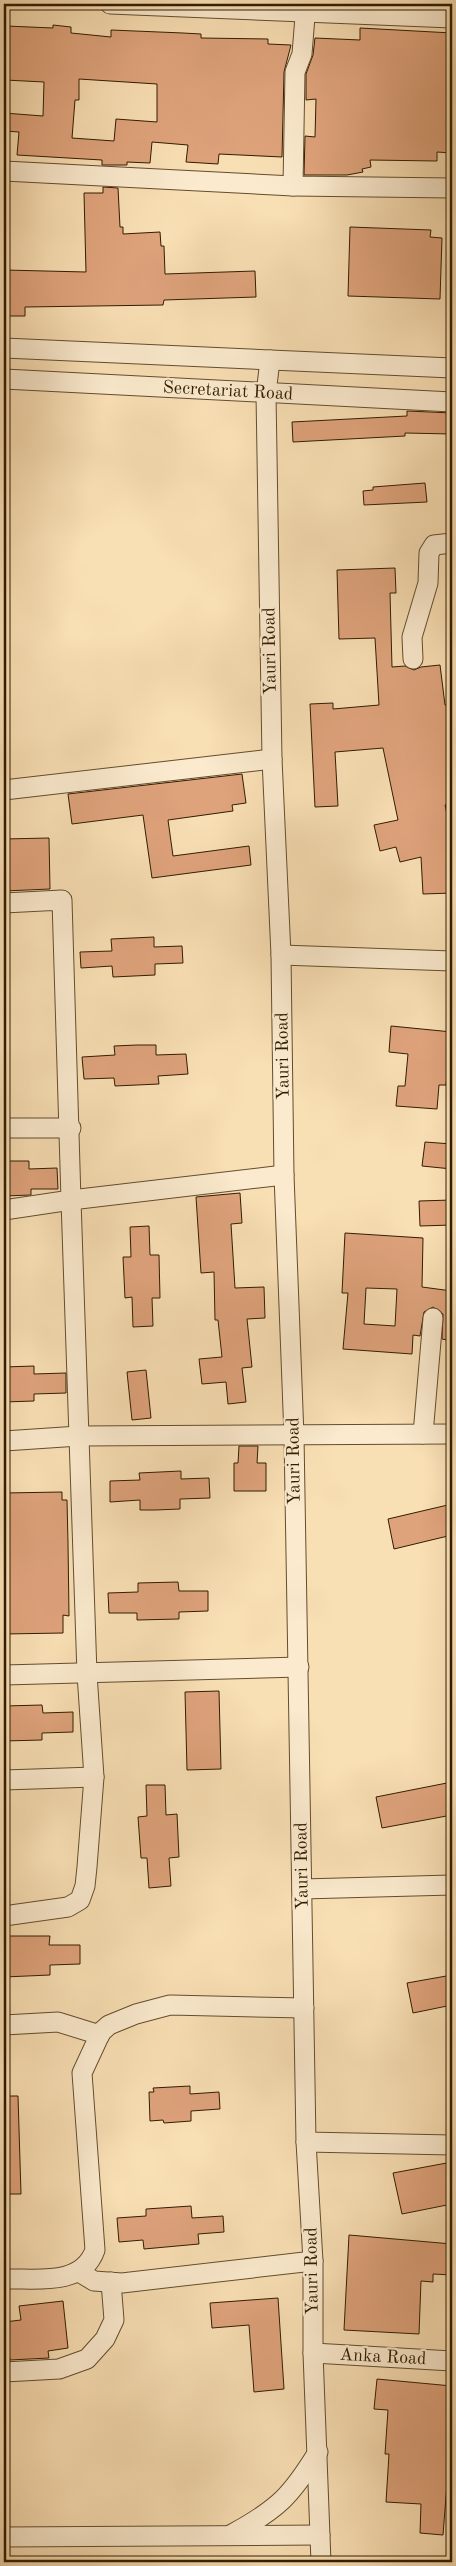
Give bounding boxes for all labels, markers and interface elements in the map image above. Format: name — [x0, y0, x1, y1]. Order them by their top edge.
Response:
street label: Secretariat Road — [162, 379, 294, 403]
street label: Yauri Road — [260, 607, 280, 695]
street label: Yauri Road — [273, 1012, 293, 1100]
street label: Yauri Road — [284, 1417, 304, 1505]
street label: Yauri Road — [292, 1822, 312, 1910]
street label: Yauri Road — [302, 2227, 322, 2315]
street label: Anka Road — [339, 2346, 427, 2368]

